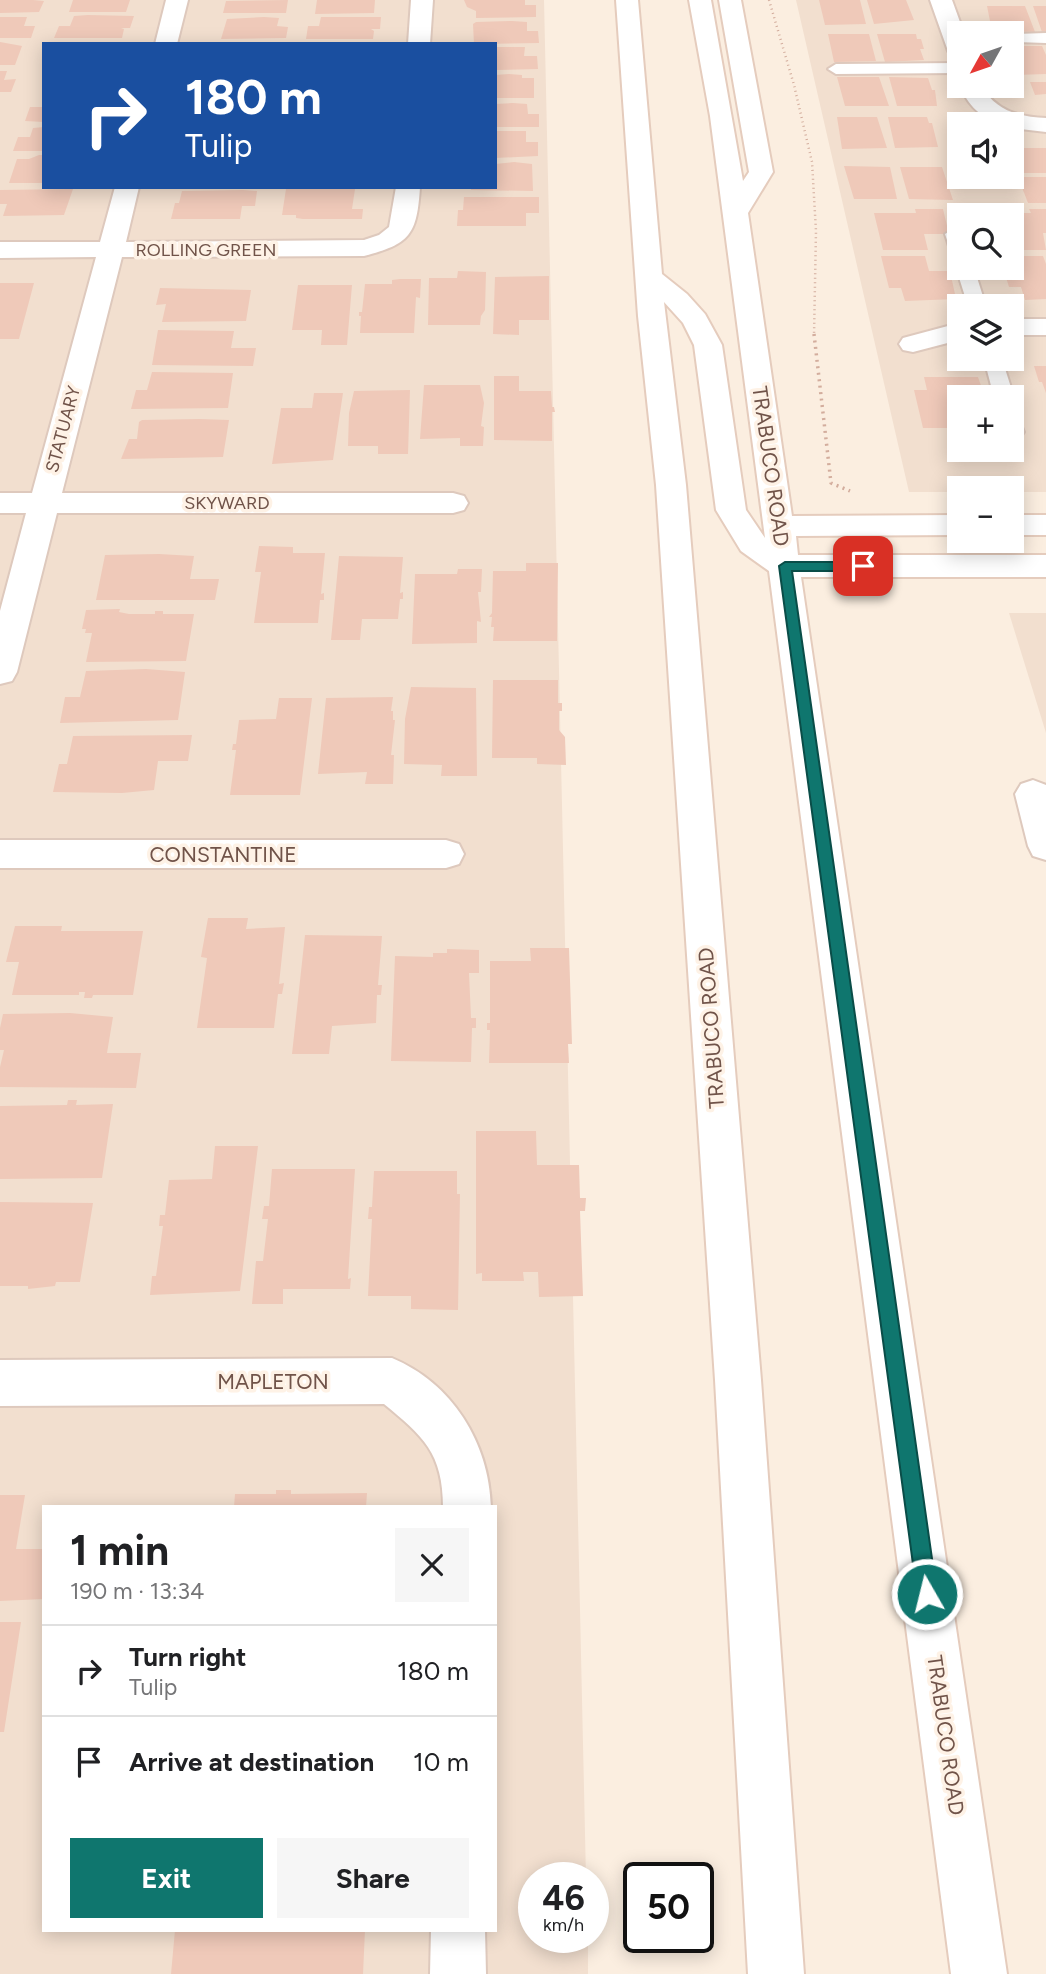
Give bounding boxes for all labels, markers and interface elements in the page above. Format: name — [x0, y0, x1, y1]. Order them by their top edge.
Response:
north arrow — [947, 21, 1024, 98]
map controls — [947, 21, 1024, 553]
text: 180 m — [185, 67, 322, 126]
icon: right — [70, 70, 161, 161]
button: sound — [947, 112, 1024, 189]
text: Tulip — [185, 127, 252, 165]
button: search — [947, 203, 1024, 280]
street label: ROLLING GREEN — [135, 239, 277, 261]
button: layers — [947, 294, 1024, 371]
street label: STATUARY — [41, 383, 85, 475]
street label: TRABUCO ROAD — [747, 384, 795, 548]
button: + — [947, 385, 1024, 462]
button: − — [947, 476, 1024, 553]
street label: SKYWARD — [184, 492, 270, 514]
pin — [833, 536, 893, 596]
icon: arrive — [844, 547, 882, 585]
street label: CONSTANTINE — [149, 842, 297, 867]
street label: TRABUCO ROAD — [693, 947, 729, 1109]
street label: MAPLETON — [217, 1369, 329, 1394]
text: 1 min — [70, 1525, 169, 1576]
button: close — [395, 1528, 469, 1602]
position arrow — [890, 1557, 964, 1631]
text: 190 m · 13:34 — [70, 1577, 204, 1605]
text: Turn right — [129, 1641, 246, 1673]
icon: right — [70, 1652, 108, 1690]
street label: TRABUCO ROAD — [922, 1653, 970, 1817]
text: 180 m — [397, 1655, 469, 1687]
text: Tulip — [129, 1673, 177, 1701]
icon: arrive — [70, 1743, 108, 1781]
text: Arrive at destination — [129, 1746, 374, 1778]
text: 10 m — [413, 1746, 469, 1778]
button: Exit — [70, 1838, 263, 1918]
button: Share — [277, 1838, 469, 1918]
speed limit sign: 50 — [623, 1862, 714, 1953]
text: 46 — [542, 1877, 585, 1919]
text: km/h — [543, 1914, 584, 1936]

